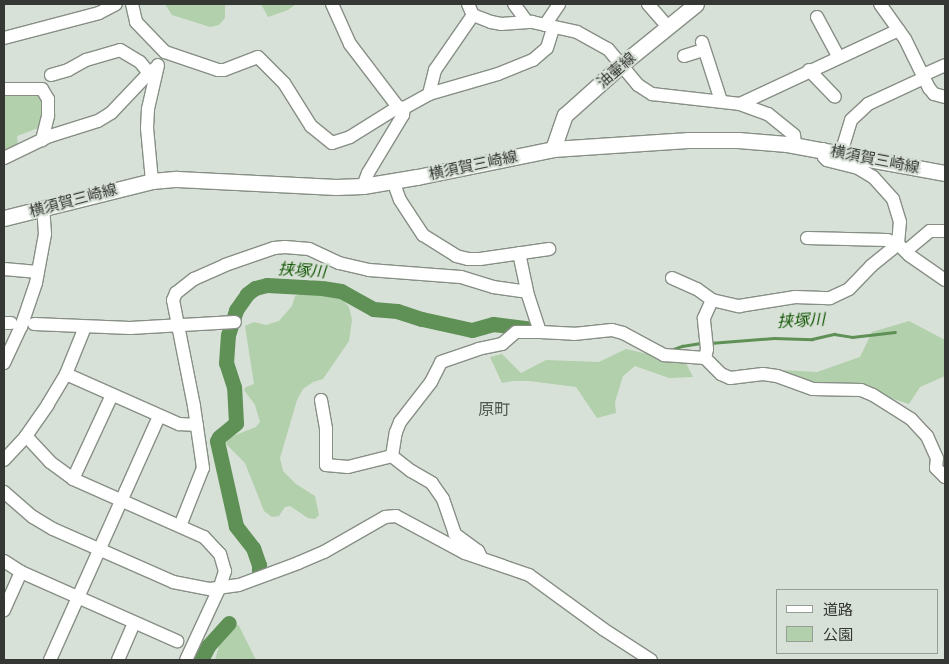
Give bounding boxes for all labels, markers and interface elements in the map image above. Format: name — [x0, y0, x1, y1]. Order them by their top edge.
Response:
street label: 油壷線 — [593, 48, 639, 92]
street label: 横須賀三崎線 — [829, 142, 921, 176]
street label: 横須賀三崎線 — [427, 147, 519, 183]
street label: 横須賀三崎線 — [27, 180, 119, 220]
water label: 挟塚川 — [277, 259, 327, 281]
water label: 挟塚川 — [777, 309, 825, 331]
district label: 原町 — [478, 399, 510, 419]
legend — [776, 589, 939, 654]
text: 道路 — [823, 600, 853, 619]
text: 公園 — [823, 625, 853, 644]

